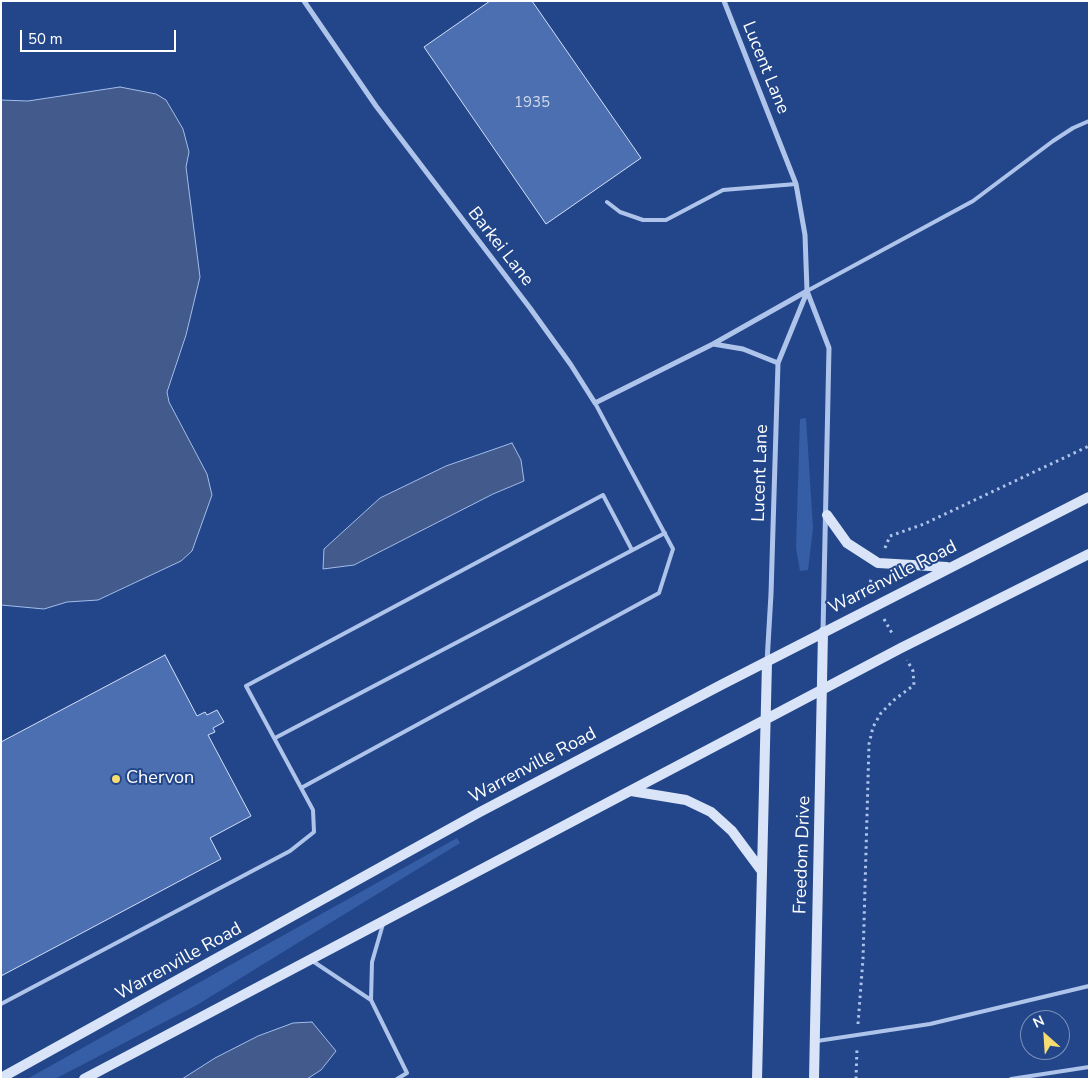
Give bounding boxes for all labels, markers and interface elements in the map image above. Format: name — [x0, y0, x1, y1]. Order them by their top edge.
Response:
street label: Lucent Lane — [737, 19, 793, 117]
scale bar — [22, 20, 179, 52]
text: 50 m — [28, 29, 63, 49]
house number: 1935 — [514, 94, 550, 112]
street label: Barkei Lane — [462, 203, 538, 291]
street label: Lucent Lane — [749, 424, 773, 522]
street label: Warrenville Road — [825, 536, 961, 620]
street label: Warrenville Road — [466, 723, 600, 809]
place label: Chervon — [126, 768, 194, 790]
marker: Chervon — [110, 773, 122, 785]
street label: Freedom Drive — [790, 795, 816, 915]
street label: Warrenville Road — [112, 918, 246, 1006]
north arrow — [1020, 1010, 1070, 1060]
text: N — [1030, 1011, 1048, 1033]

